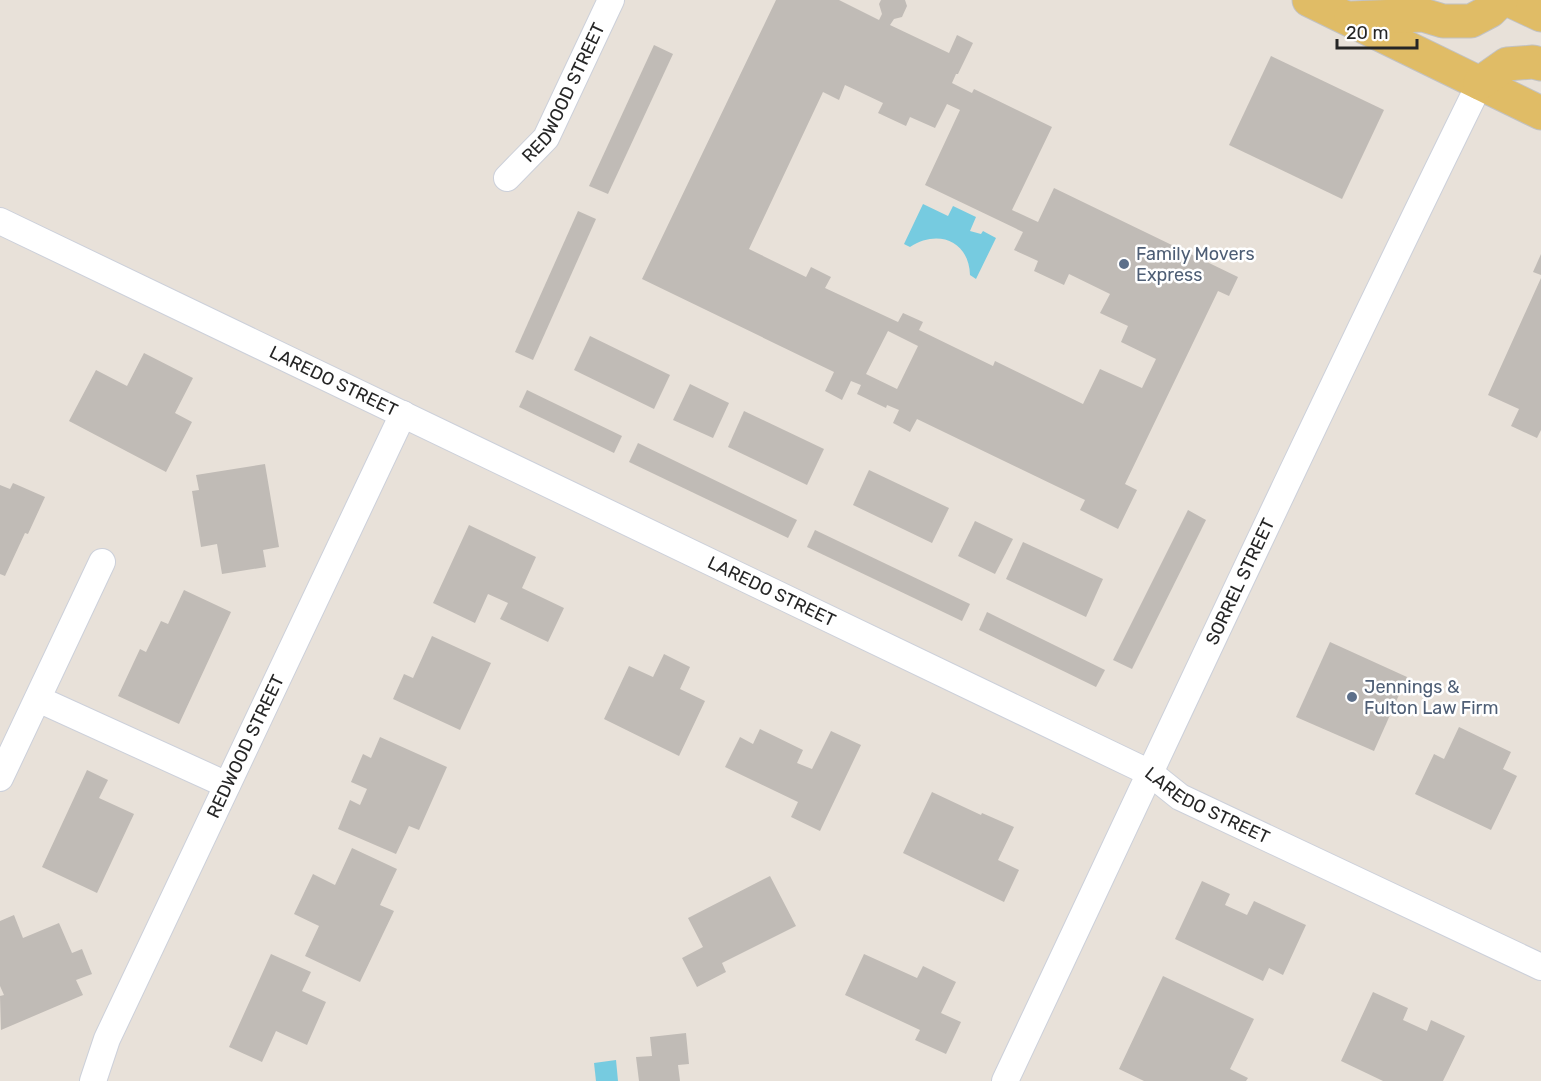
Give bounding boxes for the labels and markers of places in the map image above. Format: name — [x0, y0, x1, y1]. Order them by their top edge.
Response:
place label: Family Movers Express — [1136, 243, 1255, 286]
marker: Family Movers Express — [1117, 257, 1131, 271]
place label: Jennings & Fulton Law Firm — [1364, 676, 1498, 719]
marker: Jennings & Fulton Law Firm — [1345, 690, 1359, 704]

